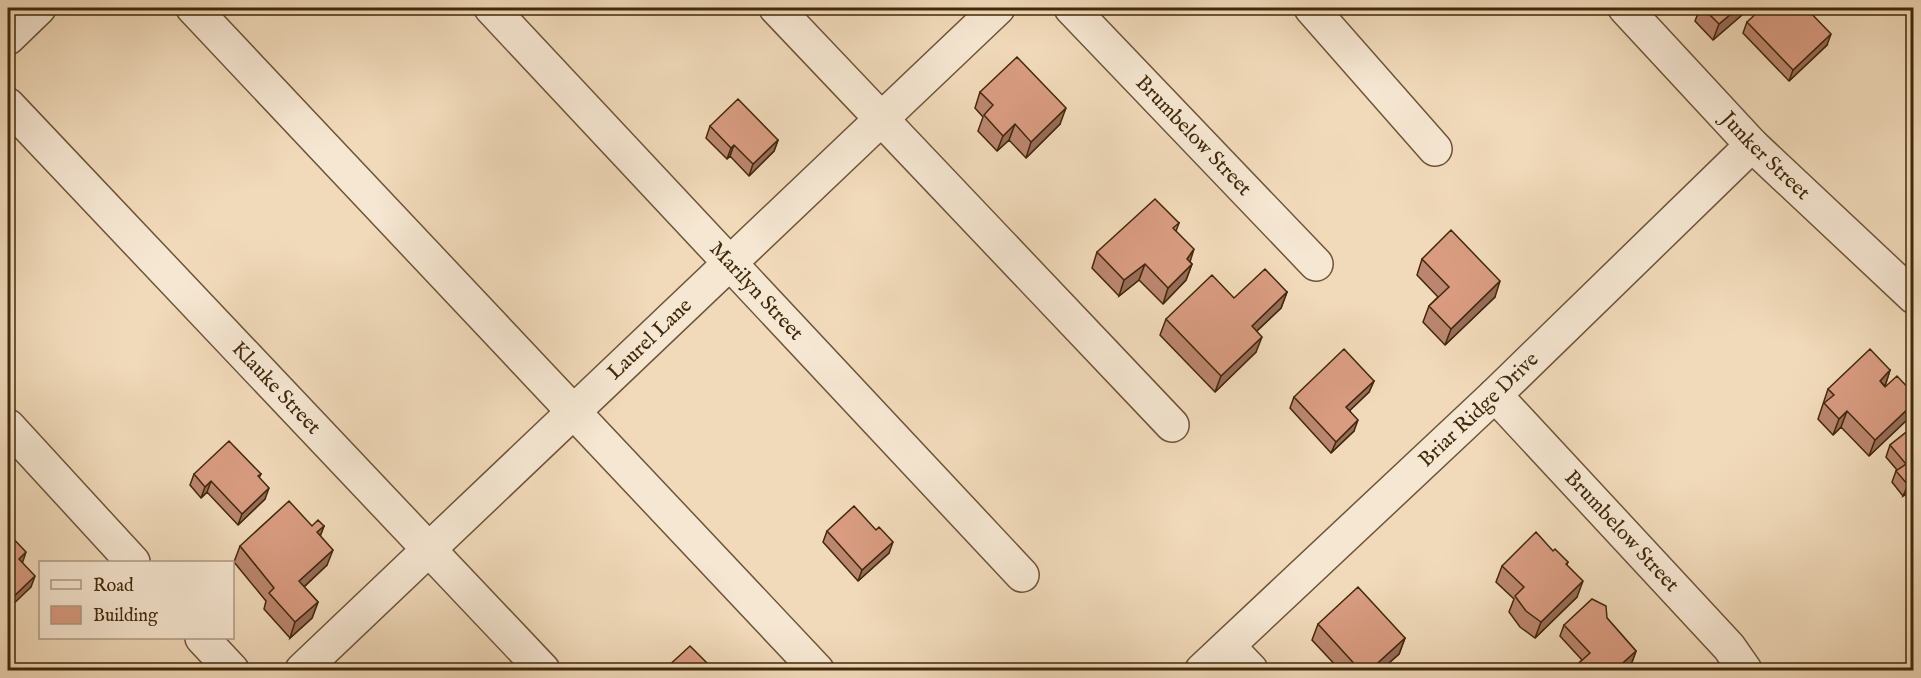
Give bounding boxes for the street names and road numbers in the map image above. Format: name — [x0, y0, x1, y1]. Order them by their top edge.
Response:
street label: Brumbelow Street — [1129, 70, 1257, 202]
street label: Junker Street — [1713, 105, 1816, 206]
street label: Marilyn Street — [703, 236, 809, 346]
street label: Laurel Lane — [602, 292, 698, 386]
street label: Klauke Street — [226, 336, 327, 440]
street label: Briar Ridge Drive — [1413, 346, 1545, 473]
street label: Brumbelow Street — [1558, 465, 1685, 598]

